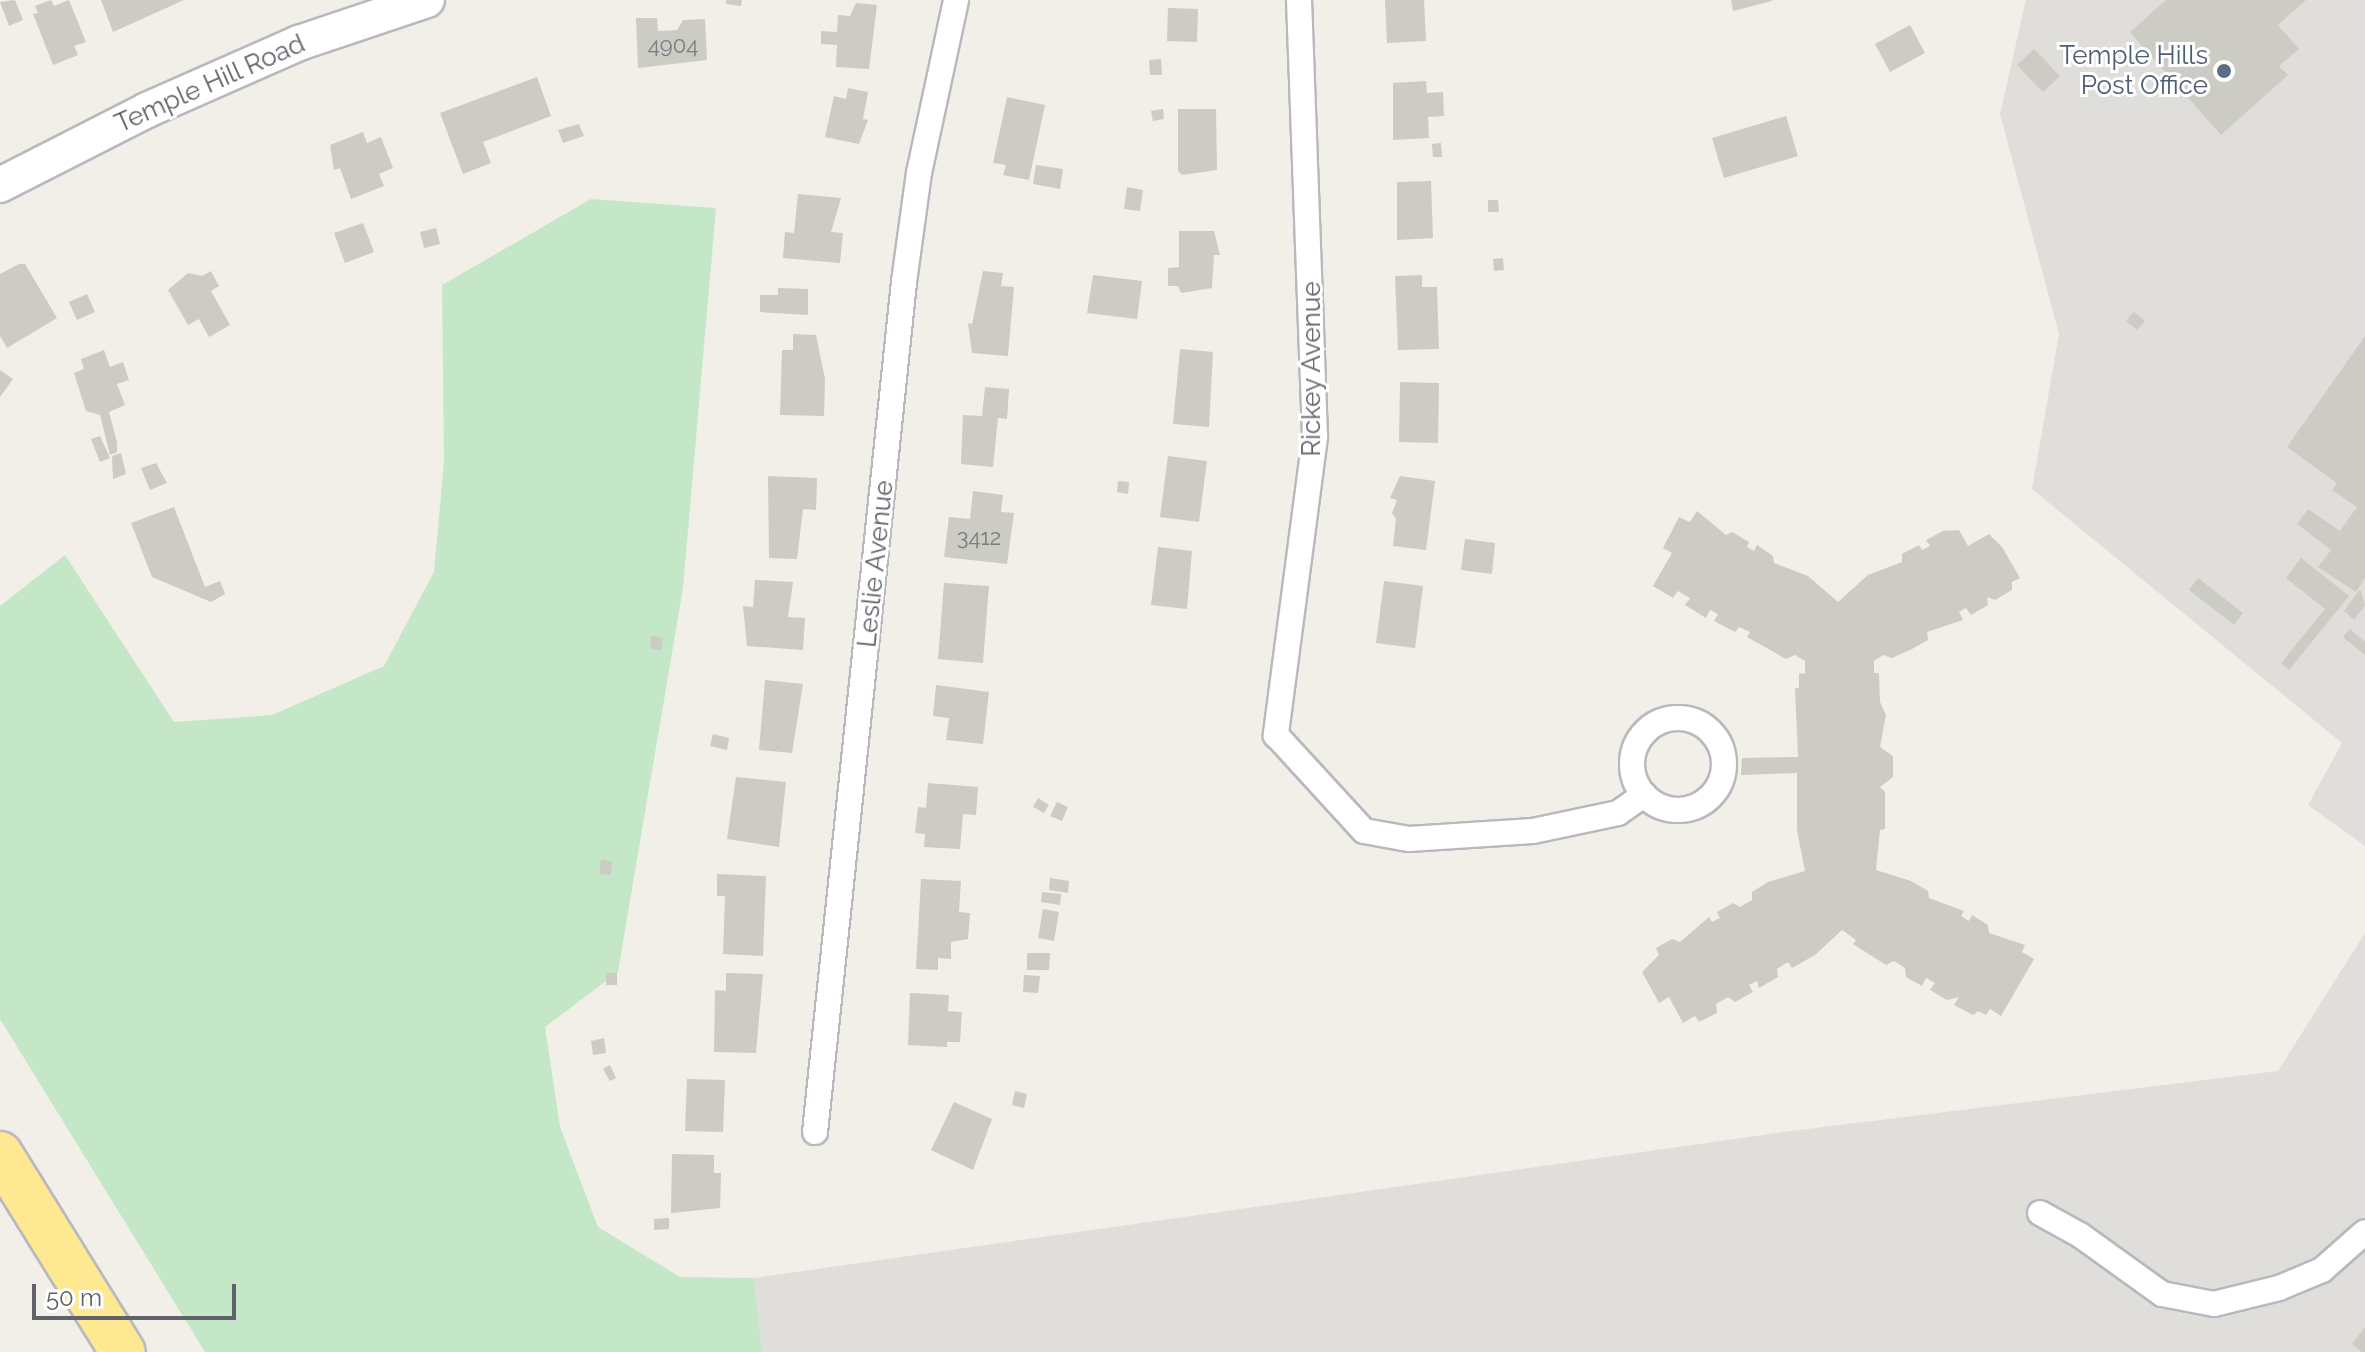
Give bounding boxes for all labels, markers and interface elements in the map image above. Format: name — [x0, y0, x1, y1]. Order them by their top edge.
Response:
street label: Temple Hill Road — [110, 28, 310, 140]
house number: 4904 — [648, 33, 698, 59]
place label: Temple Hills Post Office — [2059, 40, 2208, 102]
marker: Temple Hills Post Office — [2215, 62, 2233, 80]
street label: Rickey Avenue — [1296, 281, 1328, 457]
street label: Leslie Avenue — [852, 479, 900, 649]
house number: 3412 — [957, 525, 1001, 551]
scale bar — [36, 1268, 240, 1318]
text: 50 m — [46, 1283, 102, 1312]

